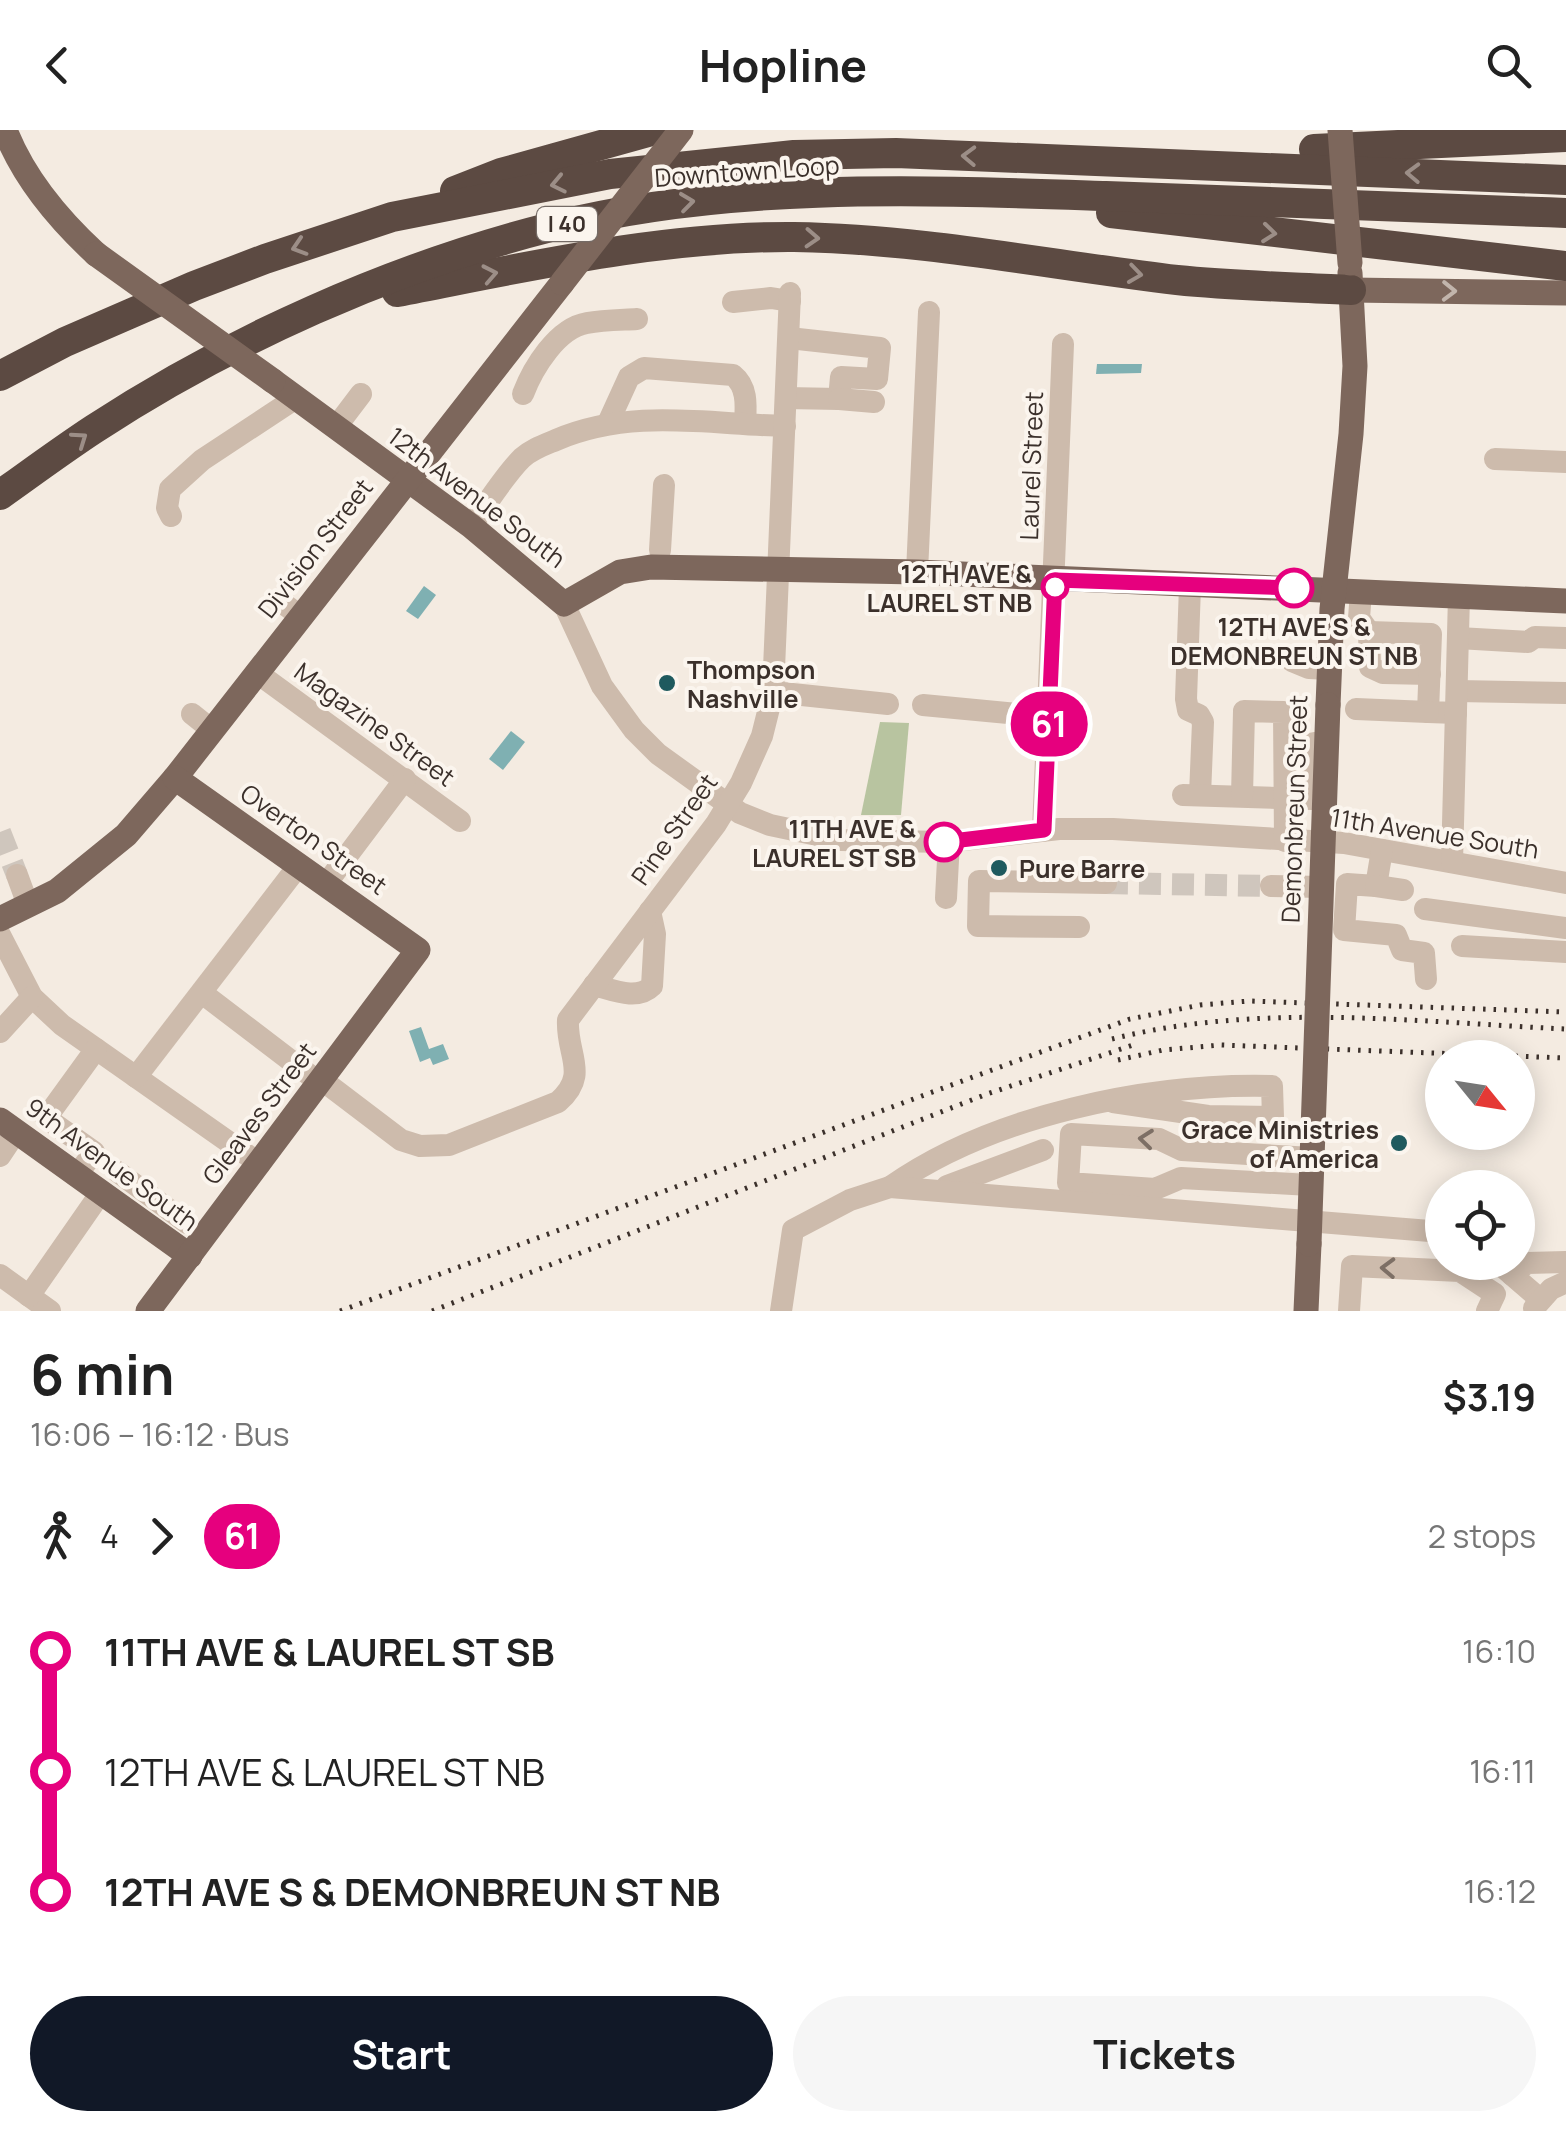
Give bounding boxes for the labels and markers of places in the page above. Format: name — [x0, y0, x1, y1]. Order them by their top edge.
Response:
place label: 12TH AVE & LAUREL ST NB — [867, 556, 1032, 620]
marker: 12TH AVE S & DEMONBREUN ST NB — [1275, 569, 1313, 607]
marker: 12TH AVE & LAUREL ST NB — [1042, 574, 1068, 600]
place label: 12TH AVE S & DEMONBREUN ST NB — [1170, 609, 1418, 673]
place label: Thompson Nashville — [687, 652, 815, 716]
marker: Thompson Nashville — [656, 672, 678, 694]
place label: 11TH AVE & LAUREL ST SB — [752, 811, 916, 875]
marker: 11TH AVE & LAUREL ST SB — [925, 823, 963, 861]
place label: Pure Barre — [1019, 851, 1145, 886]
marker: Pure Barre — [988, 857, 1010, 879]
place label: Grace Ministries of America — [1182, 1112, 1379, 1176]
marker: Grace Ministries of America — [1388, 1132, 1410, 1154]

